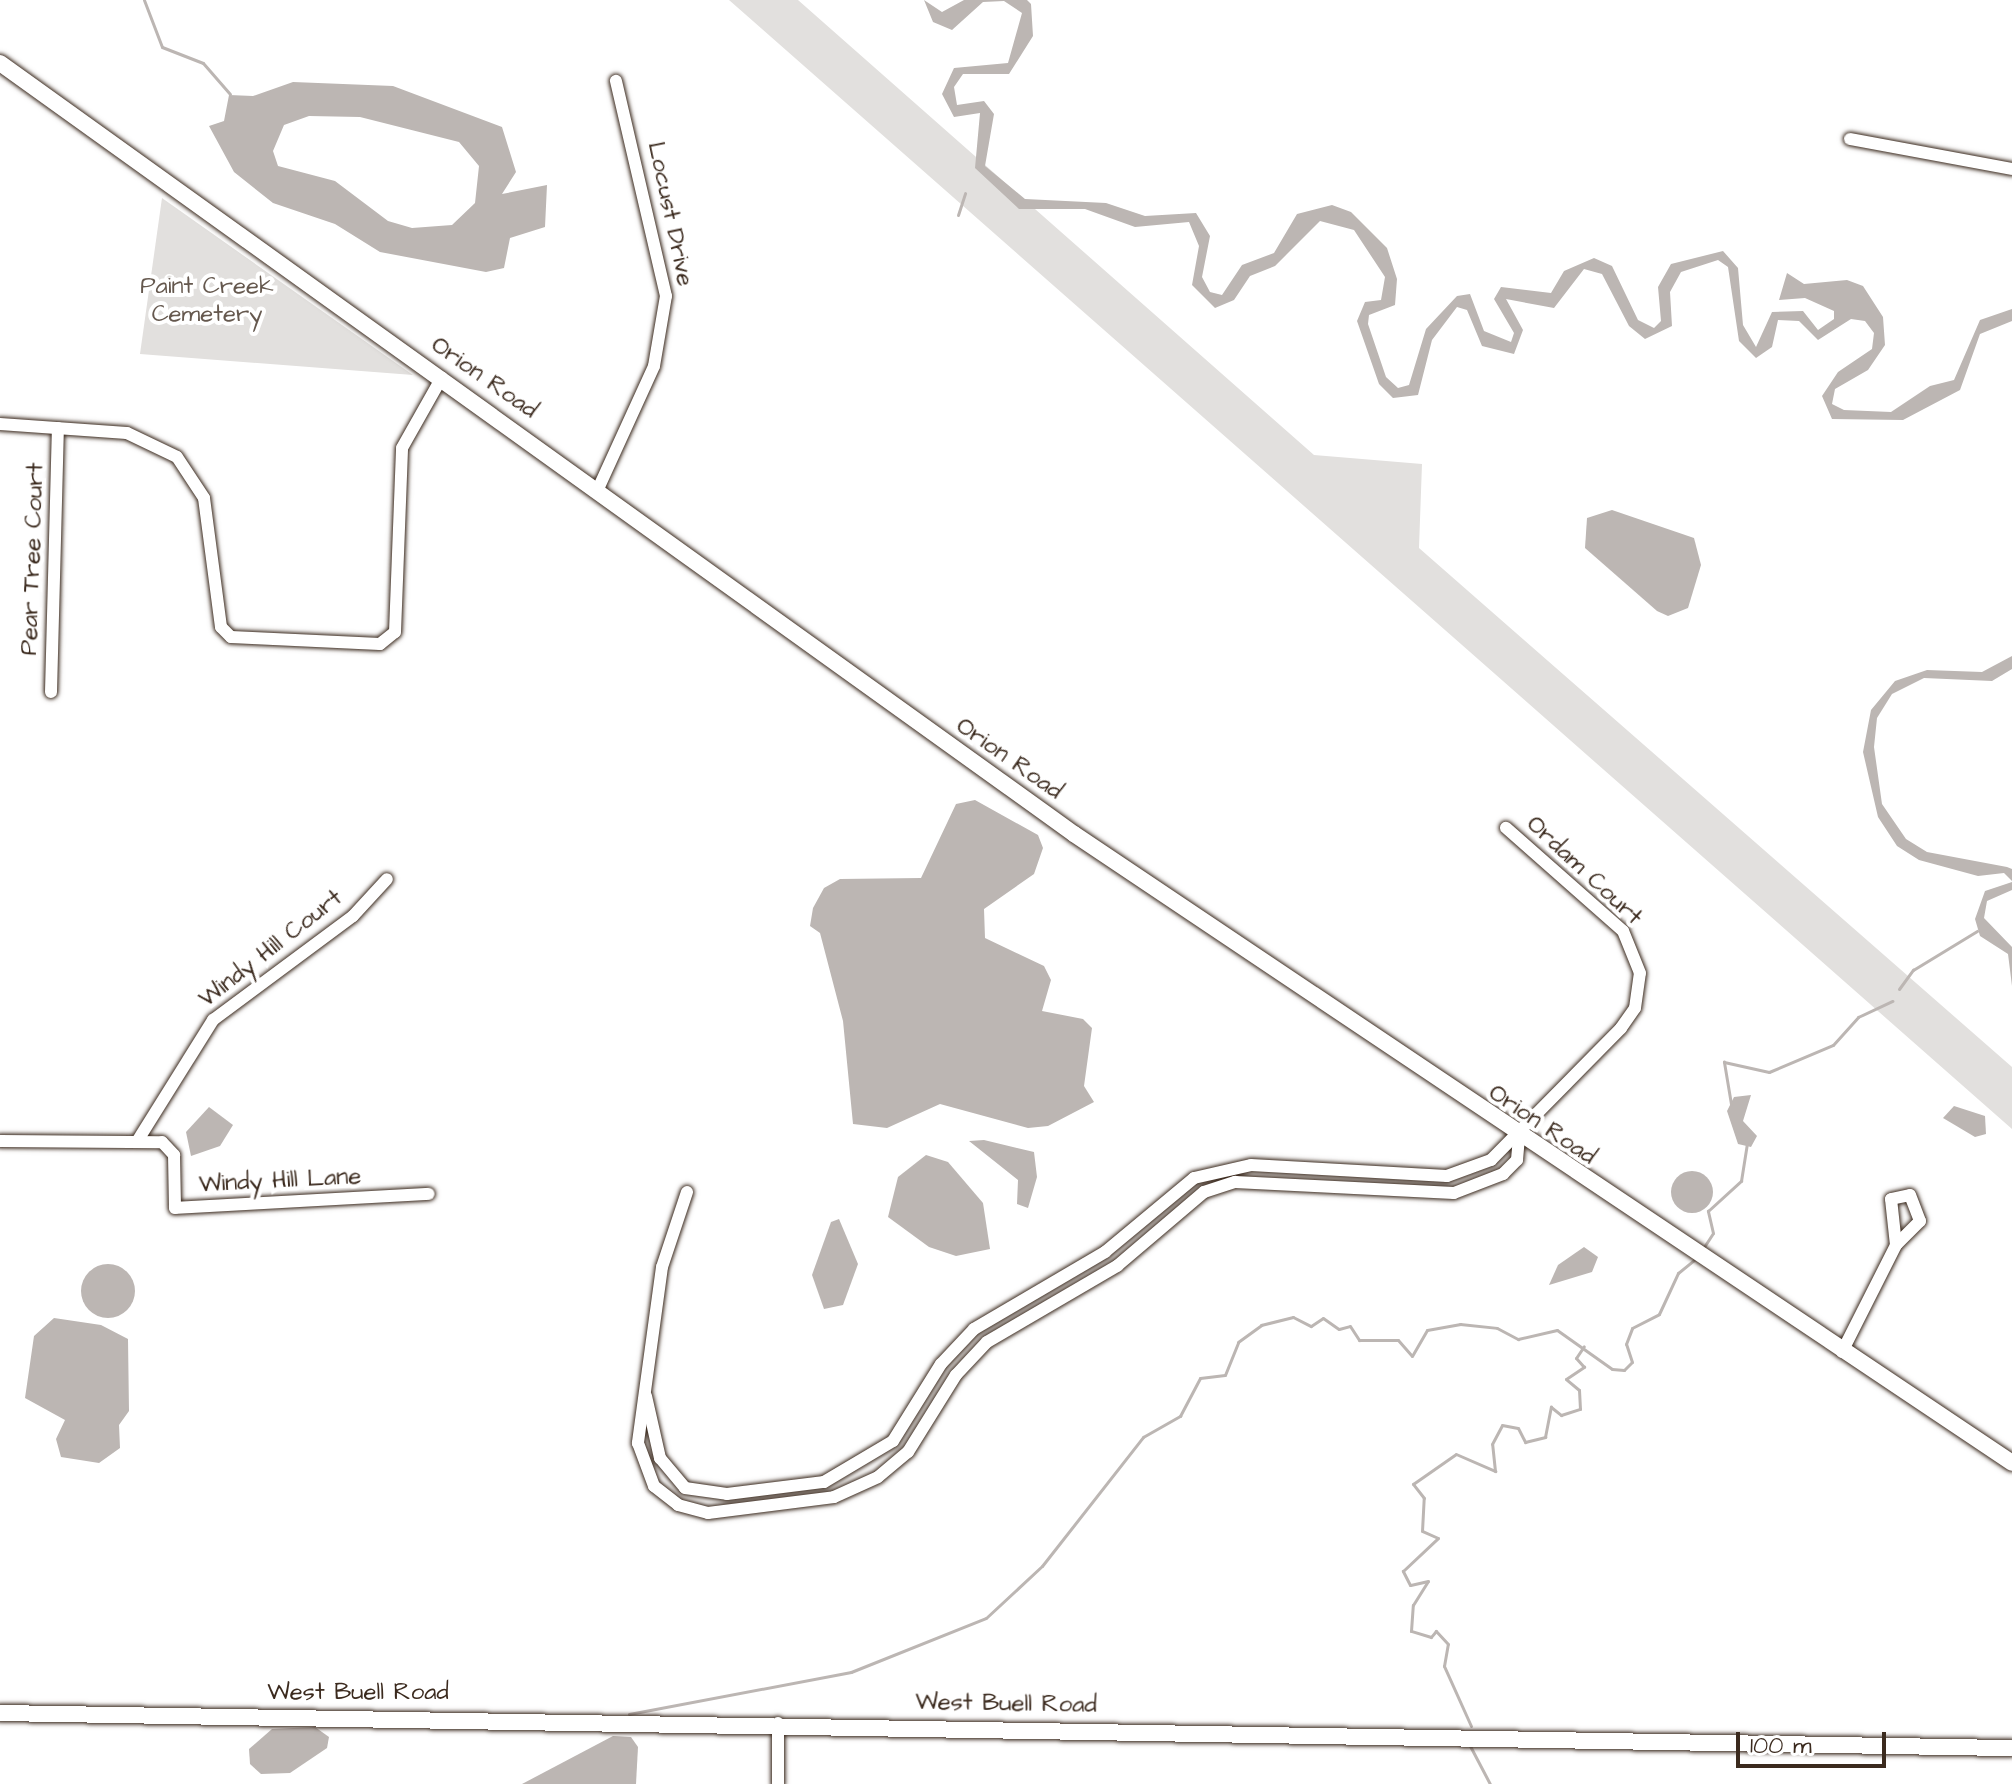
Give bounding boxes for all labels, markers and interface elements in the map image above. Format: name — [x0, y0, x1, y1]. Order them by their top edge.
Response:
street label: Locust Drive — [641, 139, 699, 289]
park label: Paint Creek Cemetery — [140, 273, 274, 329]
street label: Orion Road — [425, 331, 543, 425]
street label: Pear Tree Court — [15, 462, 51, 656]
street label: Orion Road — [950, 712, 1068, 806]
street label: Ordam Court — [1520, 810, 1648, 932]
street label: Windy Hill Court — [193, 884, 349, 1014]
street label: Orion Road — [1483, 1079, 1601, 1171]
street label: Windy Hill Lane — [198, 1162, 362, 1200]
street label: West Buell Road — [267, 1679, 449, 1707]
street label: West Buell Road — [915, 1688, 1097, 1720]
scale bar — [1740, 1716, 1890, 1766]
text: 100 m — [1750, 1729, 1812, 1763]

